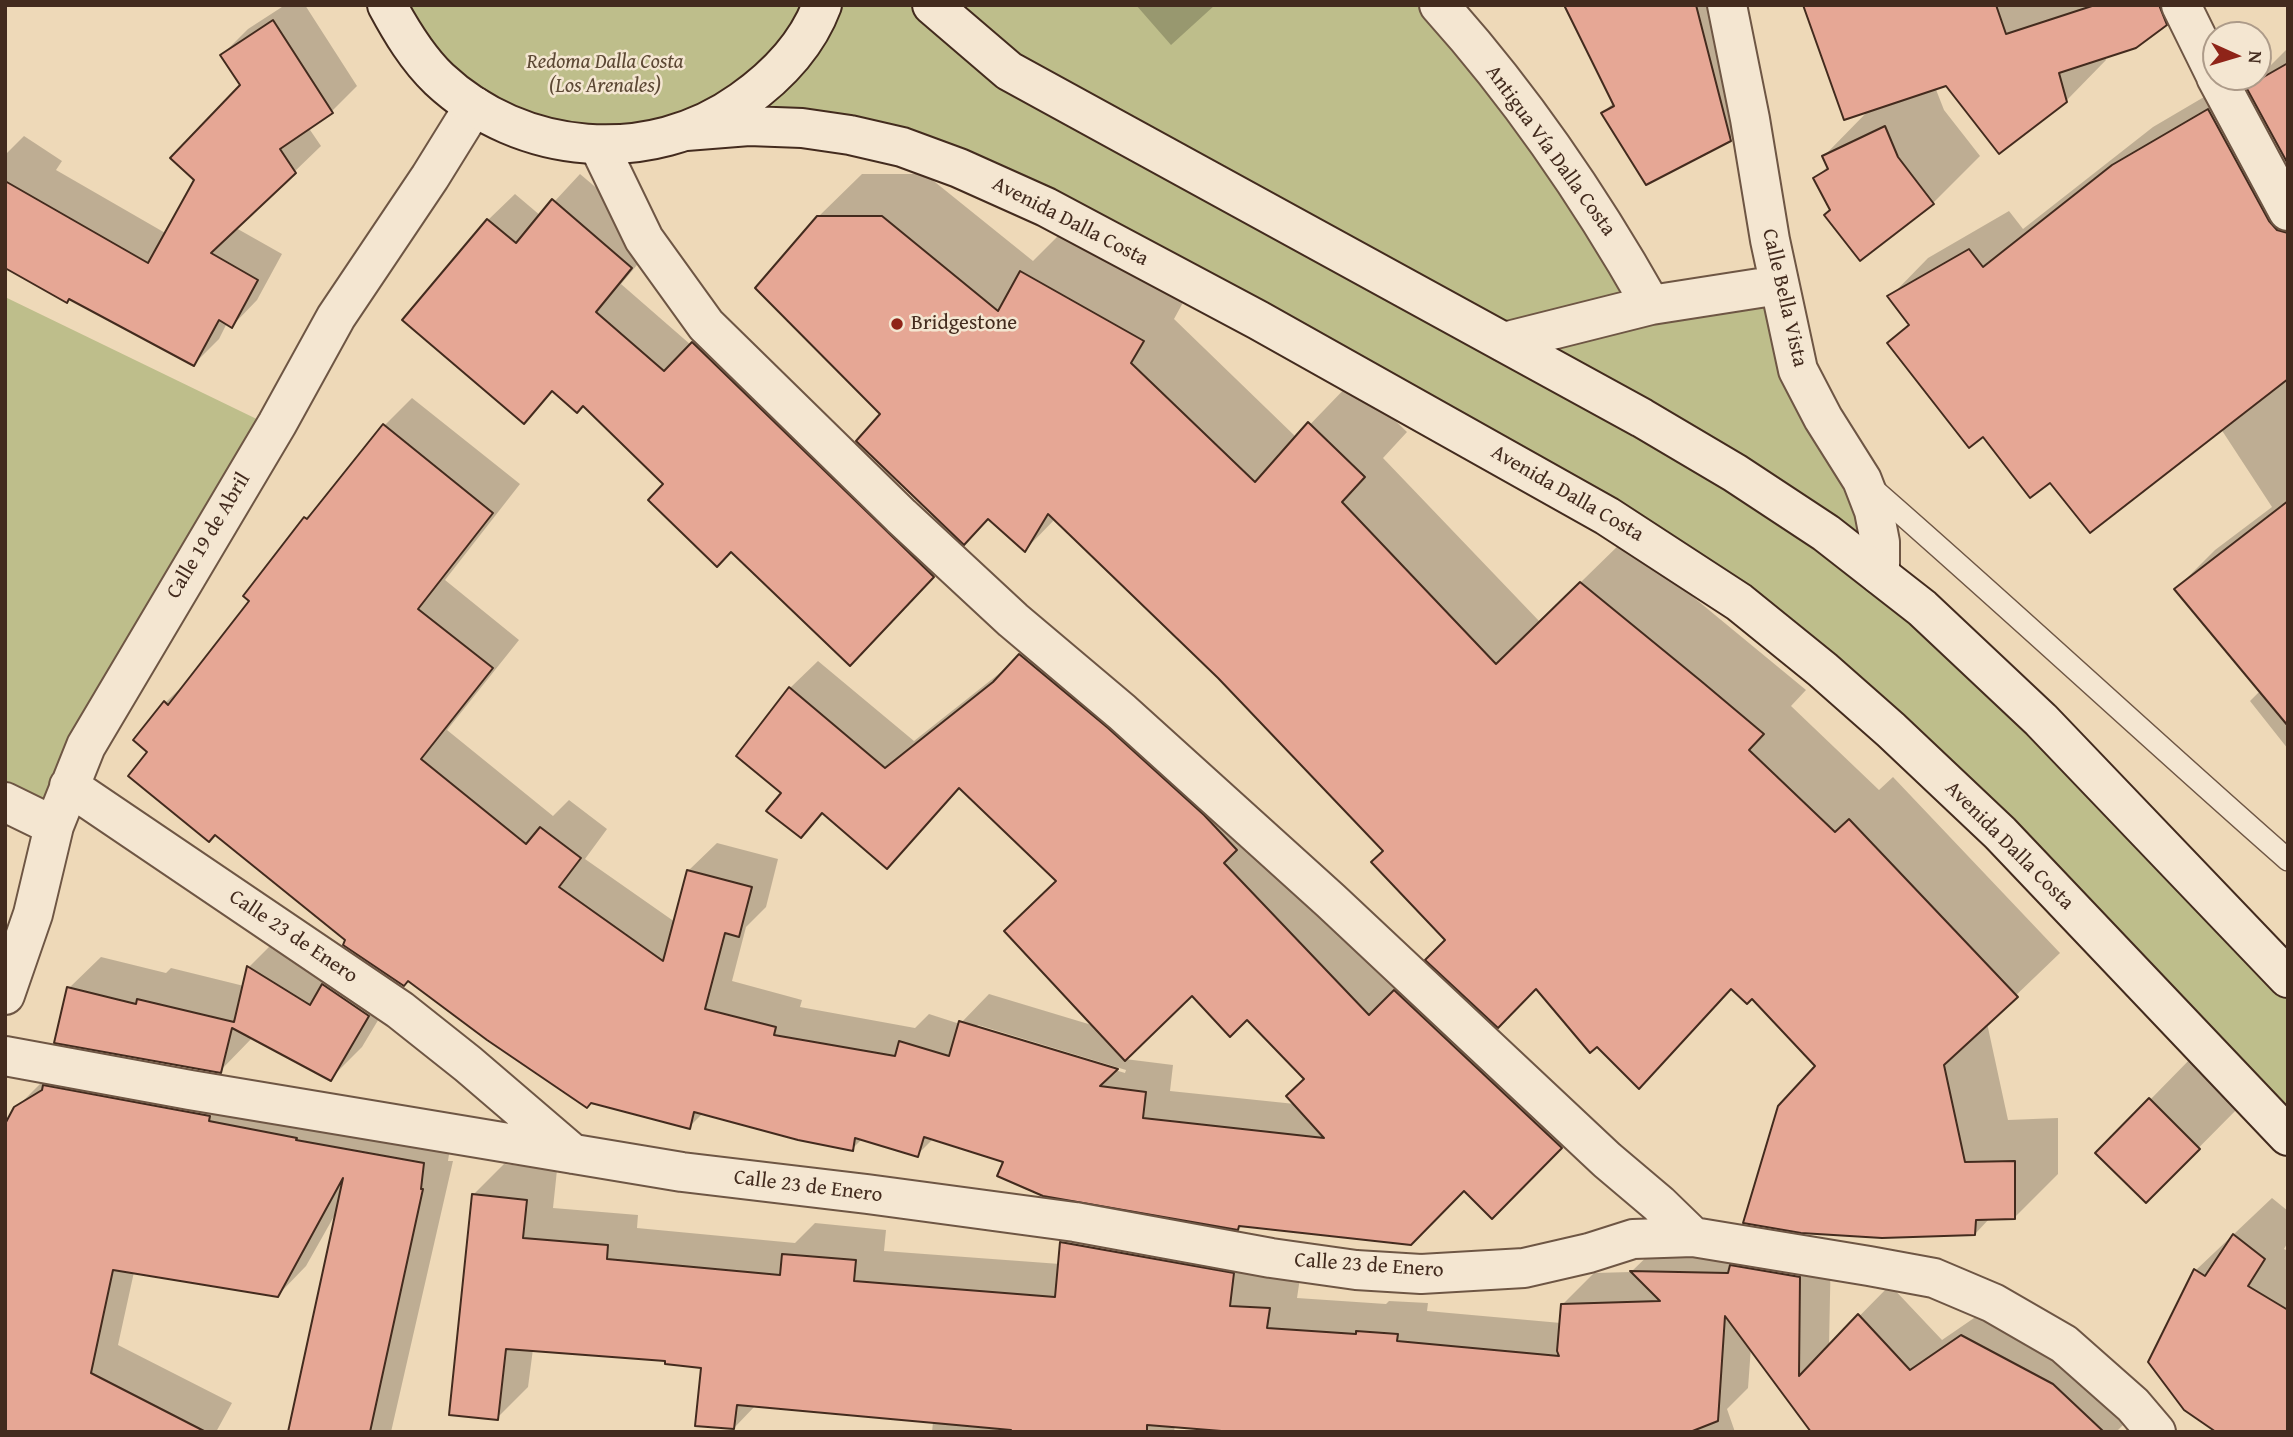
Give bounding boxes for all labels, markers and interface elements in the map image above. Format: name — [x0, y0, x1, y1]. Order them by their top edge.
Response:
north arrow — [2202, 21, 2272, 91]
park label: Redoma Dalla Costa (Los Arenales) — [526, 50, 684, 100]
text: N — [2242, 50, 2270, 65]
street label: Antigua Vía Dalla Costa — [1479, 61, 1621, 241]
street label: Avenida Dalla Costa — [988, 172, 1152, 272]
street label: Calle Bella Vista — [1756, 226, 1812, 370]
place label: Bridgestone — [911, 311, 1017, 337]
marker: Bridgestone — [889, 316, 905, 332]
street label: Avenida Dalla Costa — [1486, 440, 1648, 548]
street label: Calle 19 de Abril — [162, 469, 256, 603]
street label: Avenida Dalla Costa — [1939, 776, 2079, 916]
street label: Calle 23 de Enero — [224, 885, 362, 989]
street label: Calle 23 de Enero — [732, 1165, 884, 1209]
street label: Calle 23 de Enero — [1294, 1248, 1444, 1284]

